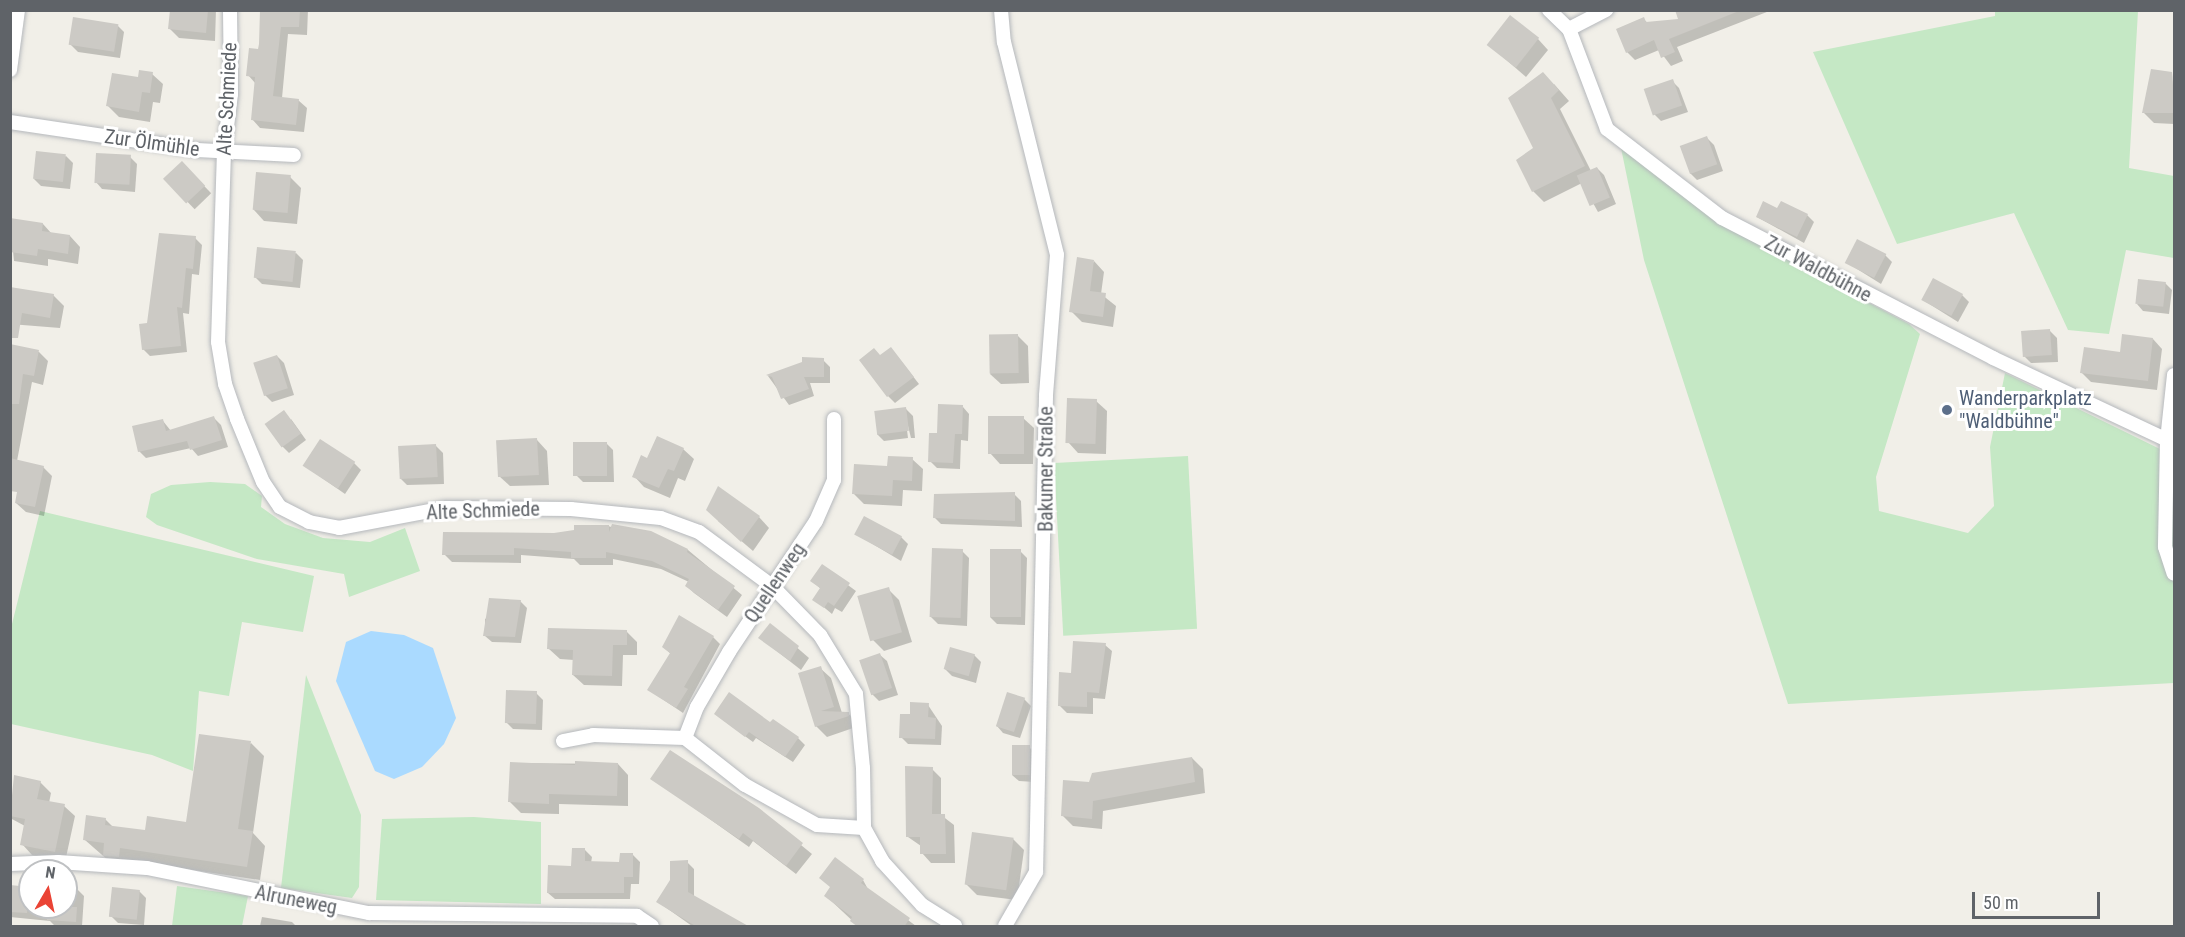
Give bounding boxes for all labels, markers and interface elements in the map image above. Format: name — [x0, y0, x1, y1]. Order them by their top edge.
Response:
street label: Alte Schmiede — [212, 42, 242, 156]
street label: Zur Ölmühle — [103, 124, 201, 162]
street label: Zur Waldbühne — [1760, 231, 1876, 307]
place label: Wanderparkplatz "Waldbühne" — [1959, 386, 2092, 433]
marker: Wanderparkplatz "Waldbühne" — [1940, 403, 1954, 417]
street label: Bakumer Straße — [1034, 406, 1058, 532]
street label: Alte Schmiede — [426, 497, 540, 525]
street label: Quellenweg — [739, 538, 811, 628]
north arrow — [18, 859, 78, 919]
text: N — [44, 863, 57, 883]
street label: Alruneweg — [253, 880, 339, 920]
scale bar — [1975, 880, 2102, 918]
text: 50 m — [1983, 892, 2018, 913]

